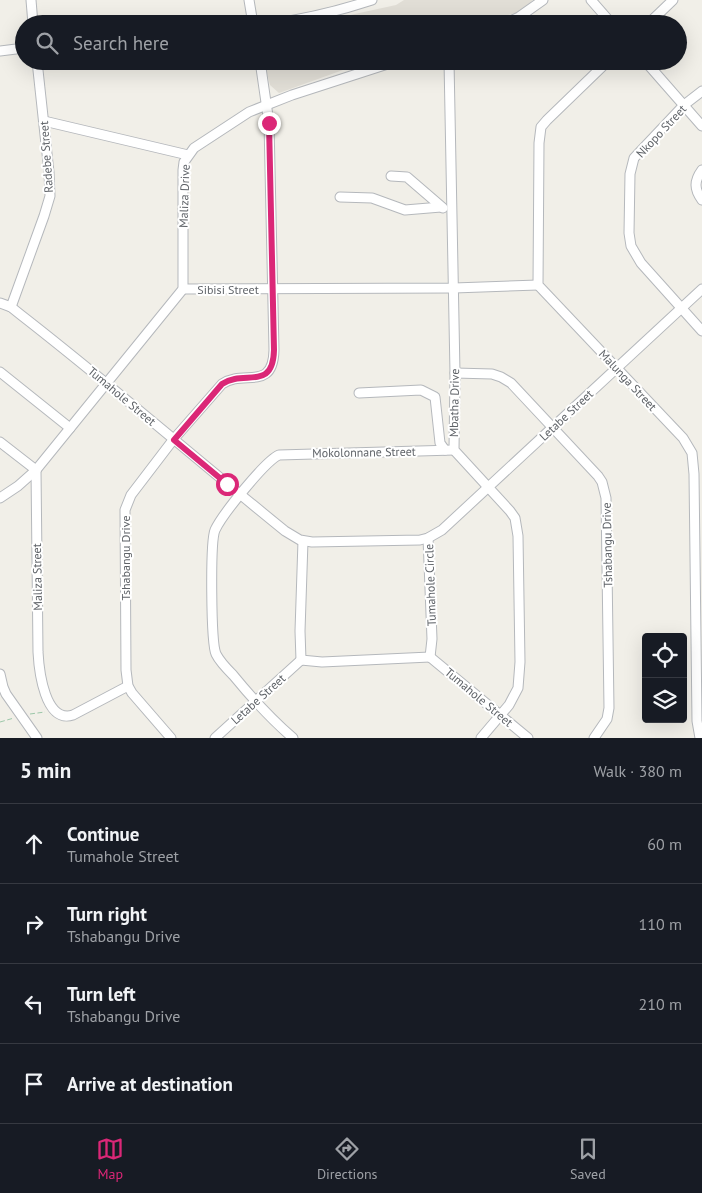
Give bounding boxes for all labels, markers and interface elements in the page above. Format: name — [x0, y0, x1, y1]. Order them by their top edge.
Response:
search box — [15, 15, 687, 70]
icon: search — [33, 29, 61, 57]
text: Search here — [73, 31, 169, 55]
street label: Nkopo Street — [633, 101, 689, 161]
route end — [258, 112, 281, 135]
street label: Radebe Street — [36, 121, 56, 193]
street label: Maliza Drive — [175, 164, 193, 228]
street label: Sibisi Street — [197, 282, 259, 297]
street label: Malunga Street — [596, 346, 660, 414]
street label: Tumahole Street — [85, 363, 159, 429]
street label: Mbatha Drive — [446, 369, 462, 437]
street label: Letabe Street — [536, 386, 596, 444]
street label: Mokolonnane Street — [312, 444, 416, 460]
route start — [216, 473, 239, 496]
street label: Tshabangu Drive — [599, 502, 615, 588]
street label: Tshabangu Drive — [118, 516, 133, 600]
street label: Maliza Street — [29, 543, 45, 611]
street label: Tumahole Circle — [421, 543, 439, 627]
map controls — [642, 633, 687, 723]
button: locate — [642, 633, 687, 678]
street label: Tumahole Street — [442, 664, 516, 730]
street label: Letabe Street — [228, 671, 288, 727]
button: layers — [642, 678, 687, 723]
text: 5 min — [20, 757, 71, 784]
text: Walk · 380 m — [593, 761, 682, 781]
text: Continue — [67, 822, 139, 846]
icon: ahead — [20, 830, 48, 858]
text: 60 m — [647, 834, 682, 854]
text: Tumahole Street — [67, 846, 179, 866]
text: Turn right — [67, 902, 147, 926]
icon: right — [20, 910, 48, 938]
text: 110 m — [639, 914, 682, 934]
text: Tshabangu Drive — [67, 926, 180, 946]
text: Turn left — [67, 982, 136, 1006]
icon: left — [20, 990, 48, 1018]
text: 210 m — [639, 994, 682, 1014]
text: Tshabangu Drive — [67, 1006, 180, 1026]
icon: arrive — [20, 1070, 48, 1098]
text: Arrive at destination — [67, 1072, 233, 1096]
tab: Map — [96, 1135, 124, 1183]
tab: Directions — [317, 1135, 377, 1183]
tab: Saved — [570, 1135, 606, 1183]

